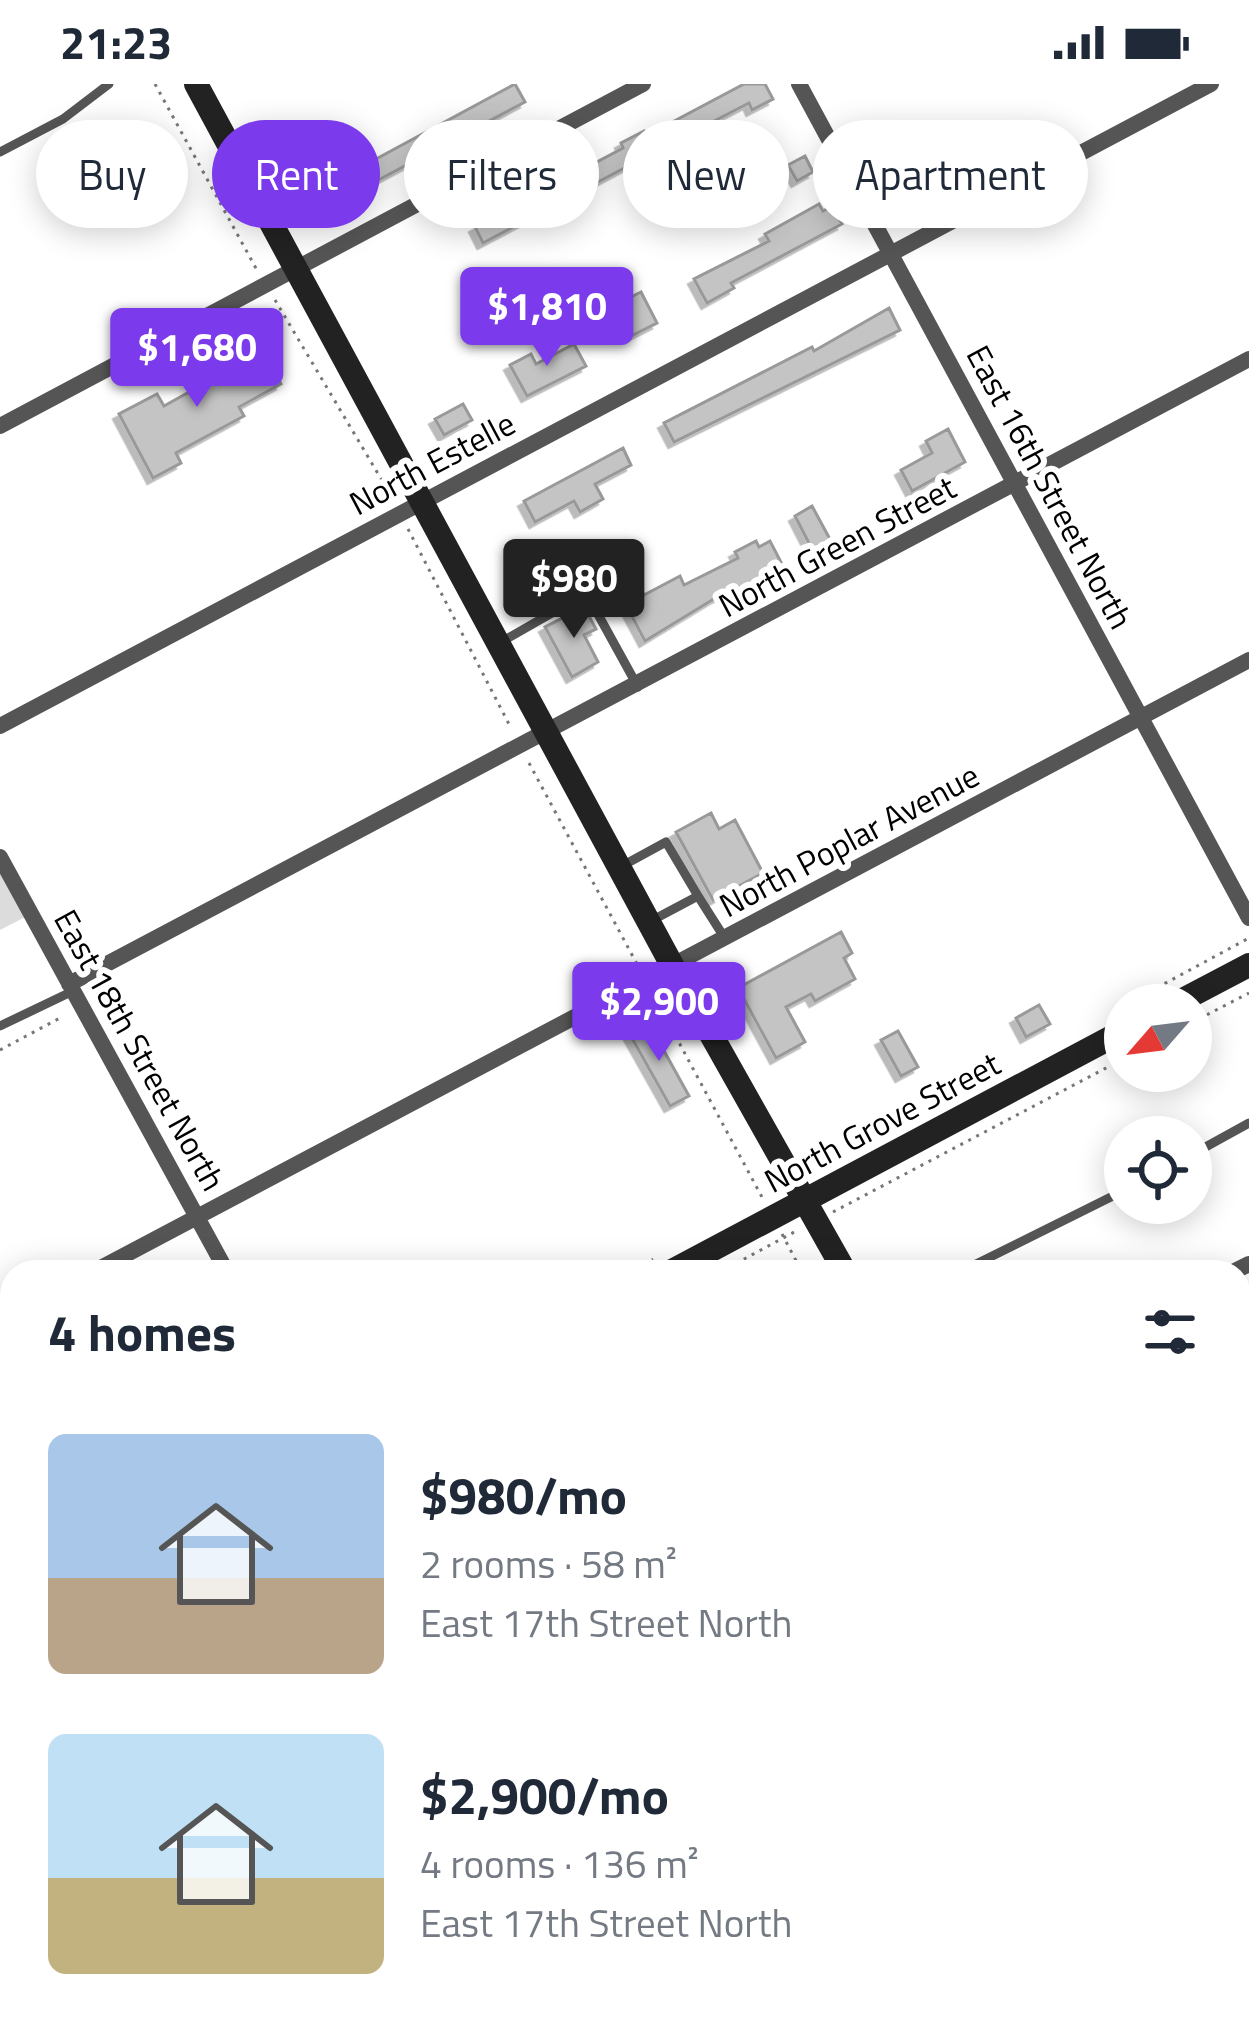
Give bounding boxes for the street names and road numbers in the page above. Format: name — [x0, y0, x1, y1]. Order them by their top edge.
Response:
street label: East 16th Street North — [954, 336, 1146, 638]
street label: North Estelle — [340, 398, 524, 528]
street label: North Green Street — [709, 462, 965, 630]
street label: North Poplar Avenue — [710, 750, 988, 930]
street label: East 18th Street North — [42, 900, 238, 1200]
street label: North Grove Street — [755, 1039, 1009, 1205]

